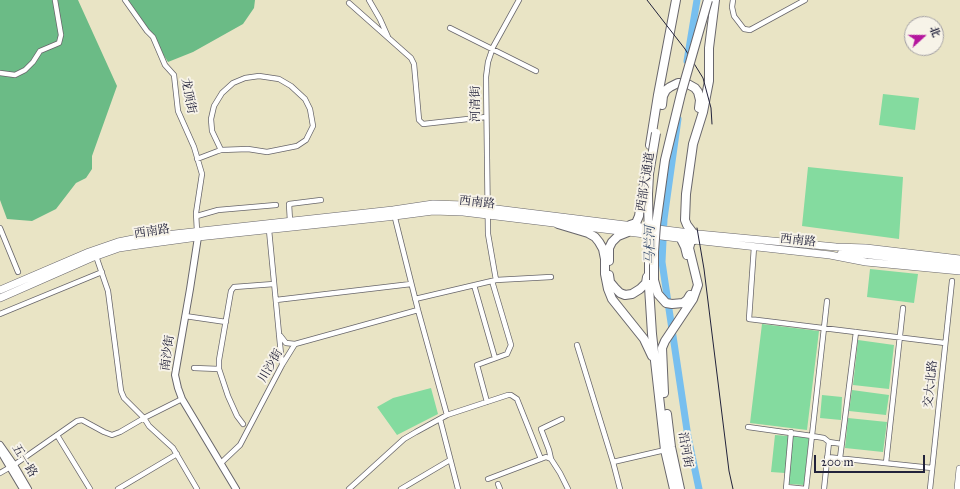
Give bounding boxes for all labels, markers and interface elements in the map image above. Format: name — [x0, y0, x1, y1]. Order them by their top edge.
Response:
north arrow — [904, 16, 944, 56]
text: 北 — [927, 24, 943, 39]
street label: 龙顶街 — [177, 77, 199, 115]
street label: 河清街 — [469, 86, 483, 122]
street label: 西部大通道 — [634, 151, 658, 213]
street label: 西南路 — [458, 194, 496, 212]
street label: 西南路 — [133, 222, 171, 242]
water label: 马栏河 — [643, 226, 659, 264]
street label: 西南路 — [779, 232, 817, 250]
street label: 南沙街 — [158, 334, 178, 372]
street label: 川沙街 — [256, 347, 286, 385]
street label: 交大北路 — [921, 359, 941, 409]
street label: 沿河街 — [675, 431, 695, 469]
street label: 五一路 — [8, 442, 40, 480]
scale bar — [816, 447, 927, 473]
text: 200 m — [821, 455, 854, 469]

